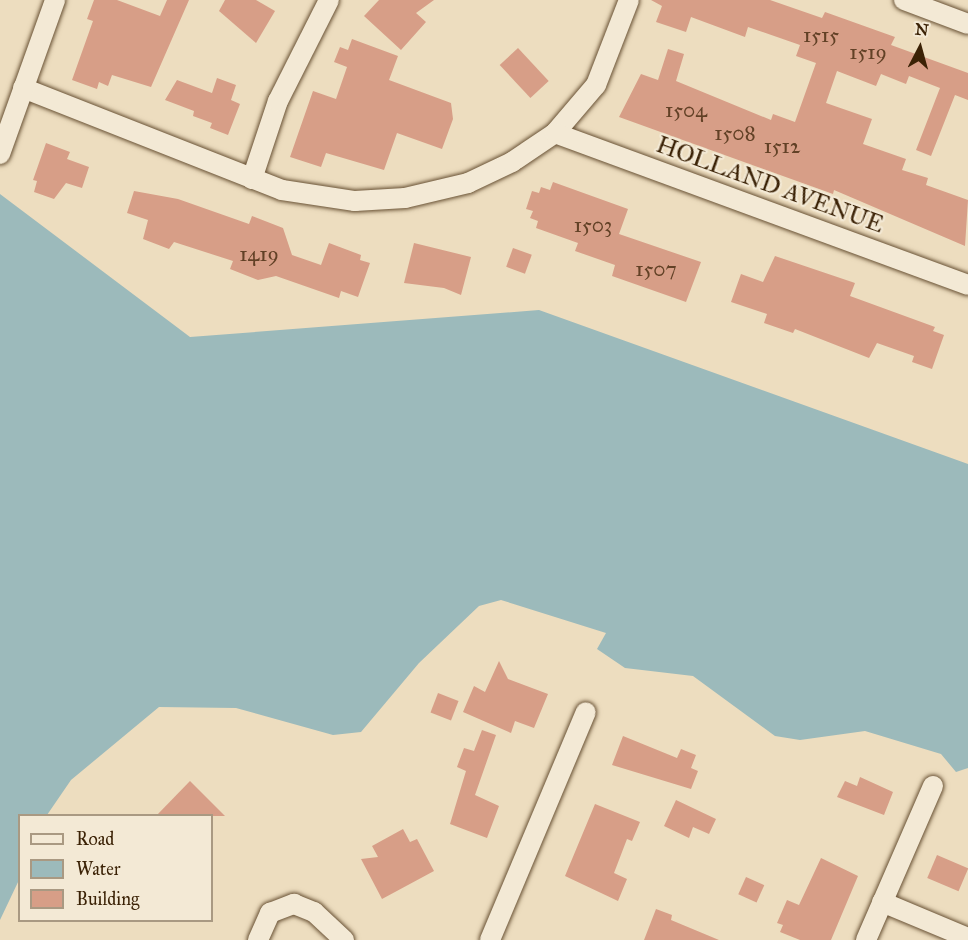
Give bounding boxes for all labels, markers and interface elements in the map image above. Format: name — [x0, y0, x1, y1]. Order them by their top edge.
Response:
north arrow — [890, 18, 950, 78]
text: N — [914, 19, 930, 40]
house number: 1515 — [803, 22, 839, 48]
house number: 1519 — [849, 39, 887, 65]
house number: 1504 — [665, 97, 707, 123]
house number: 1508 — [714, 120, 756, 146]
street label: HOLLAND AVENUE — [652, 130, 888, 240]
house number: 1512 — [764, 133, 800, 159]
house number: 1503 — [574, 212, 612, 238]
house number: 1419 — [239, 241, 279, 267]
house number: 1507 — [635, 256, 677, 282]
legend — [18, 814, 213, 922]
text: Road — [76, 828, 114, 850]
text: Water — [76, 858, 120, 880]
text: Building — [76, 888, 139, 910]

